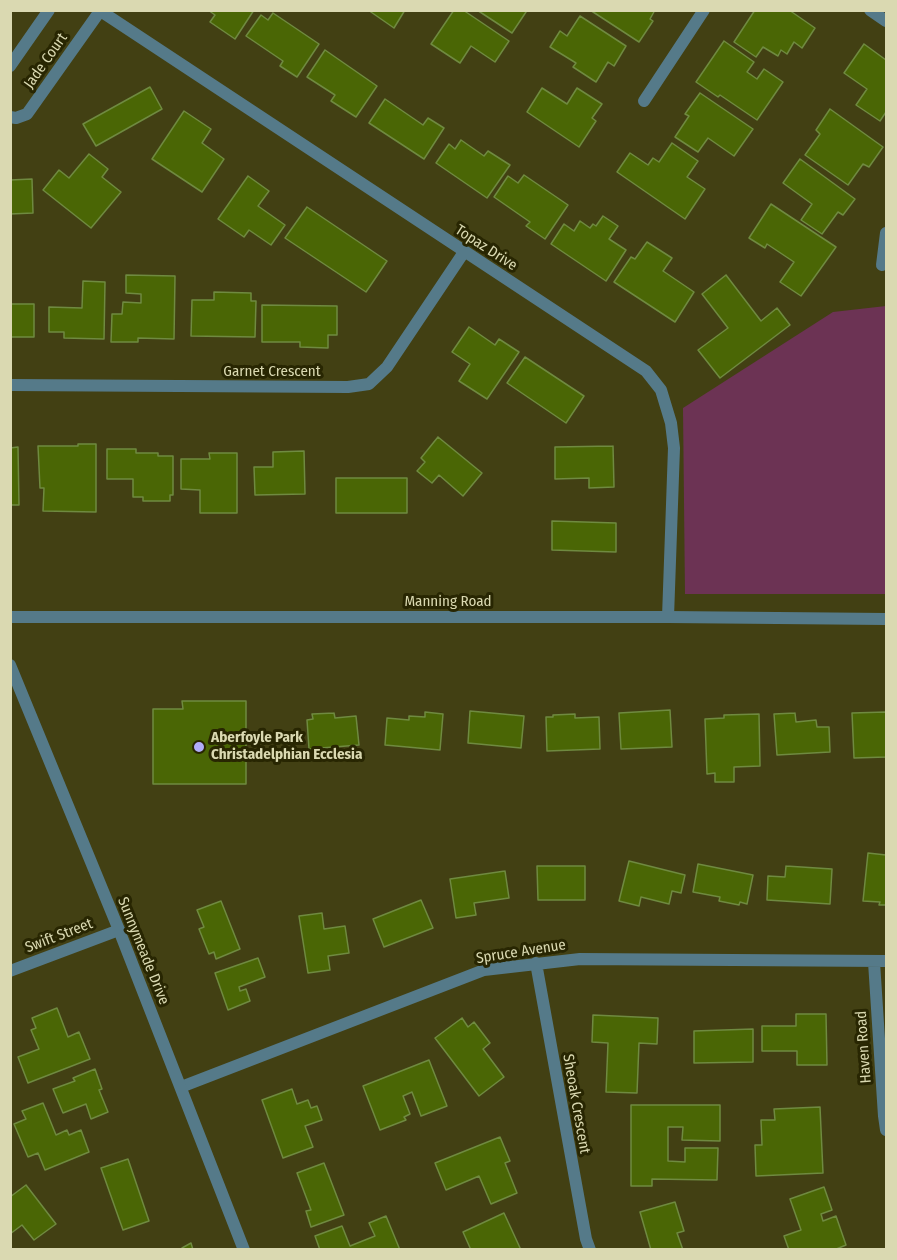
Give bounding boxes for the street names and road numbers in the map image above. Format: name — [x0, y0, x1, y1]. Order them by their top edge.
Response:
street label: Jade Court — [20, 30, 72, 92]
street label: Topaz Drive — [452, 221, 520, 275]
street label: Garnet Crescent — [223, 363, 321, 381]
street label: Manning Road — [404, 593, 492, 611]
street label: Sunnymeade Drive — [113, 895, 173, 1007]
street label: Swift Street — [23, 915, 95, 957]
street label: Spruce Avenue — [475, 936, 567, 968]
street label: Haven Road — [852, 1010, 876, 1084]
street label: Sheoak Crescent — [558, 1053, 594, 1155]

